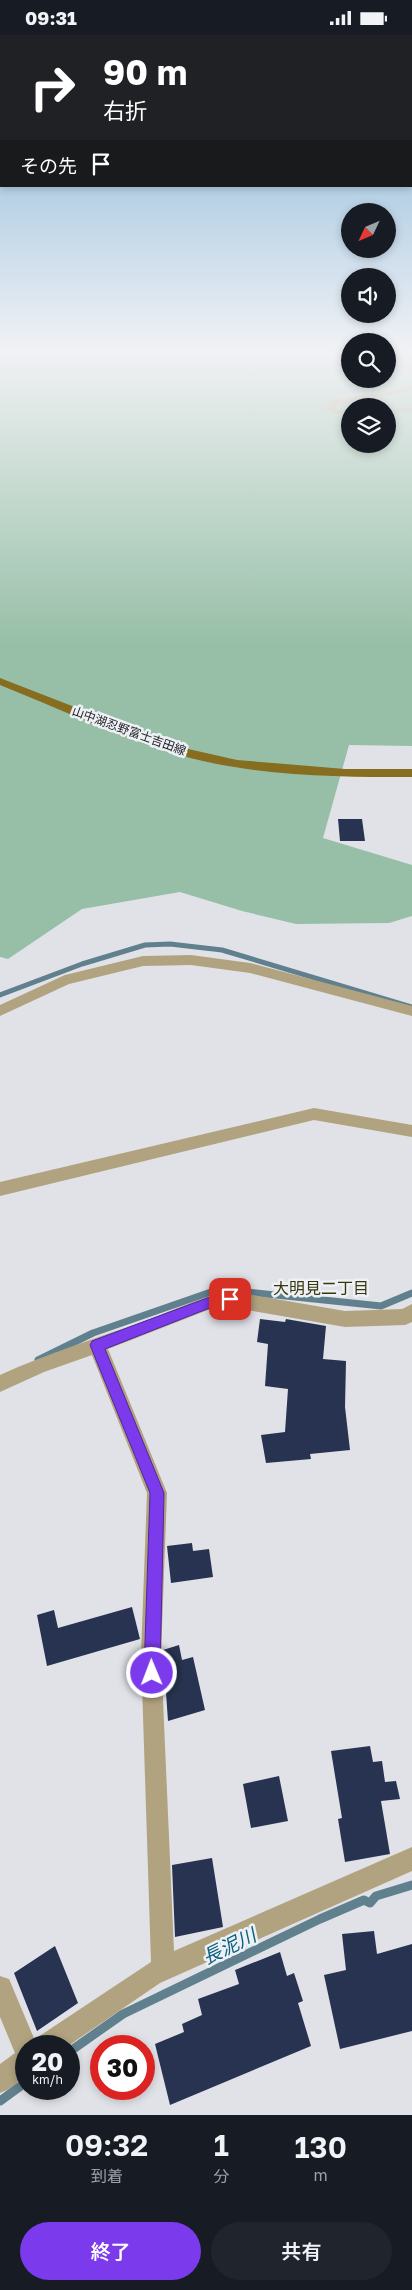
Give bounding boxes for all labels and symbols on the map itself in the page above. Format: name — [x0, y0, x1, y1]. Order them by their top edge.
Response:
north arrow — [341, 203, 396, 257]
street label: 山中湖忍野富士吉田線 — [70, 703, 188, 758]
pin — [209, 1278, 251, 1320]
district label: 大明見二丁目 — [273, 1278, 369, 1298]
position arrow — [125, 1646, 177, 1698]
water label: 長泥川 — [198, 1922, 261, 1968]
speed limit sign: 30 — [90, 2035, 155, 2100]

